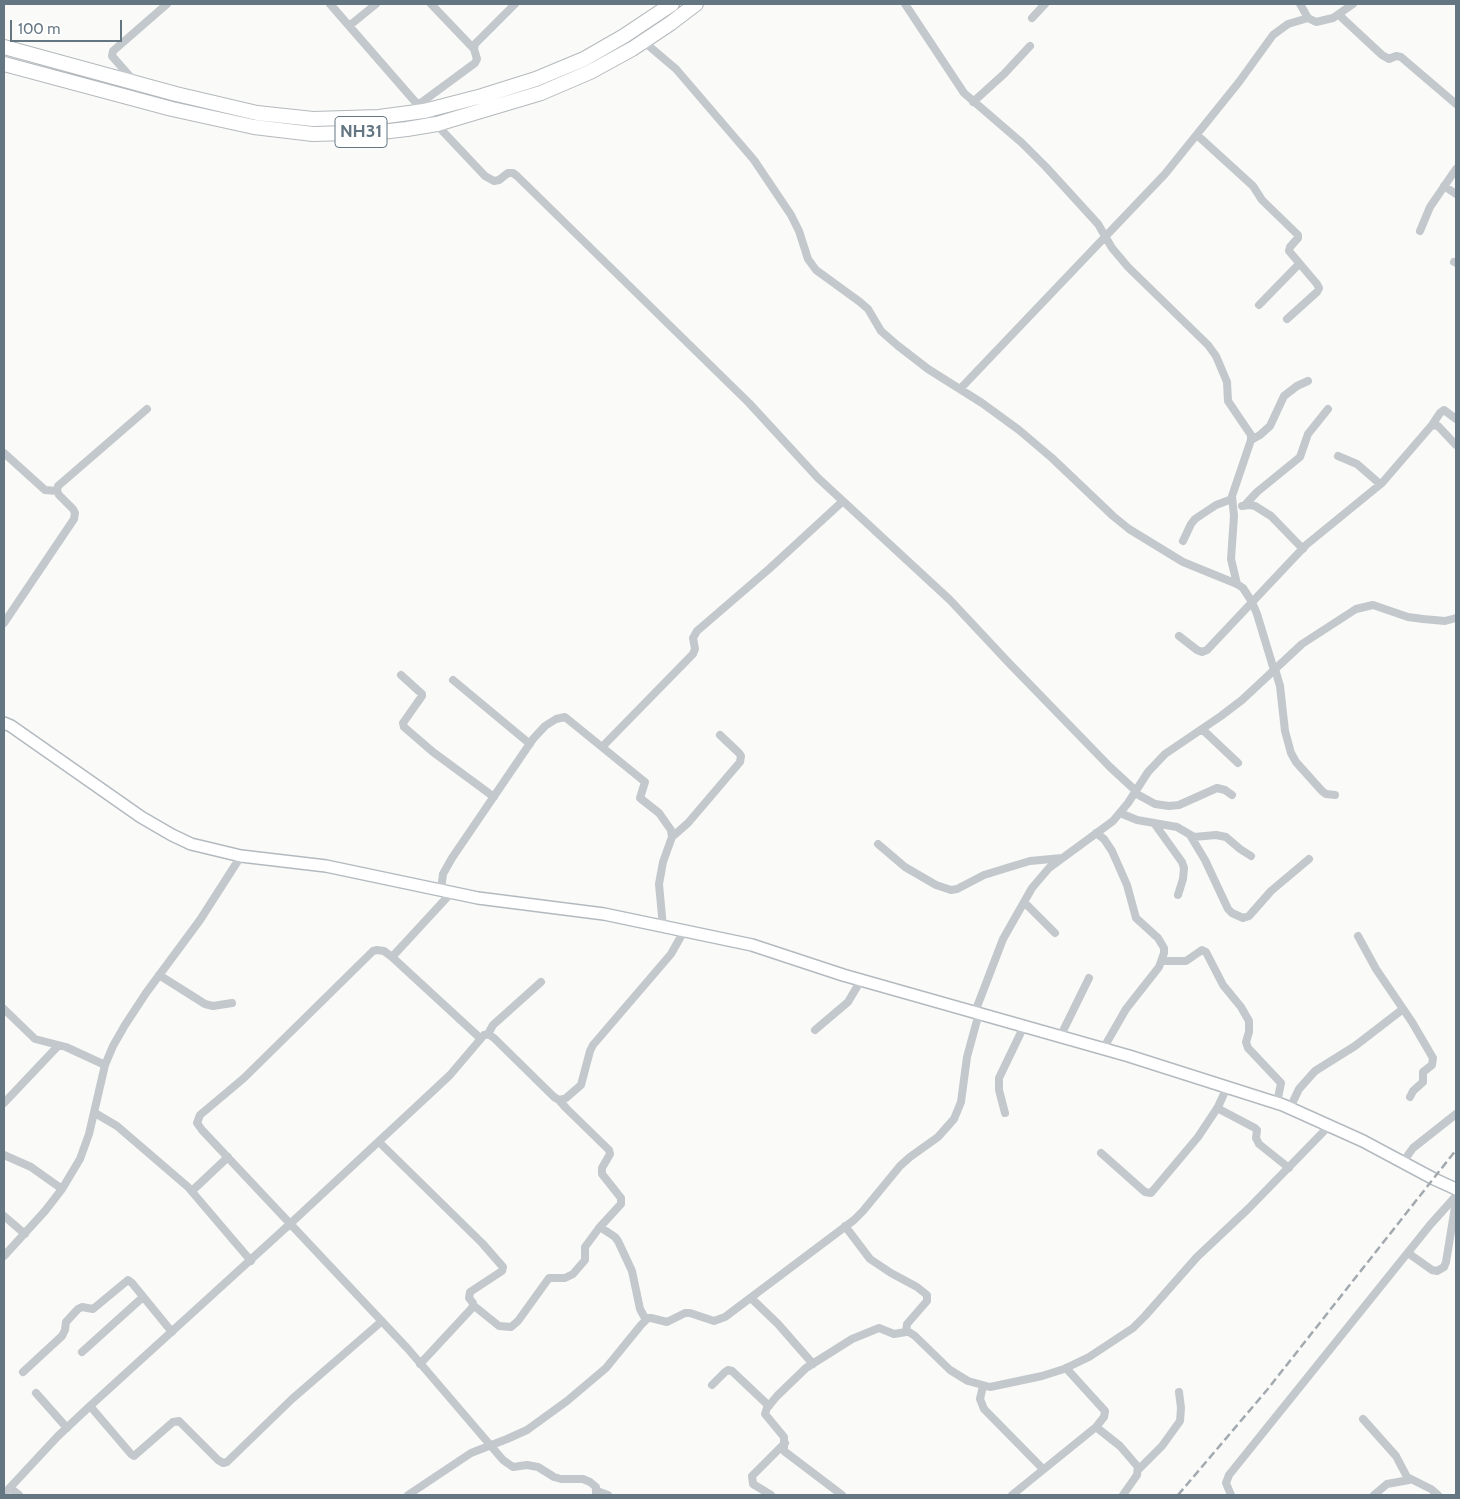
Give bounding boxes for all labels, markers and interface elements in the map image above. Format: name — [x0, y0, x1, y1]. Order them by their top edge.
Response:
scale bar — [12, 10, 125, 42]
text: 100 m — [18, 20, 60, 38]
road number: NH31 — [335, 116, 387, 148]

